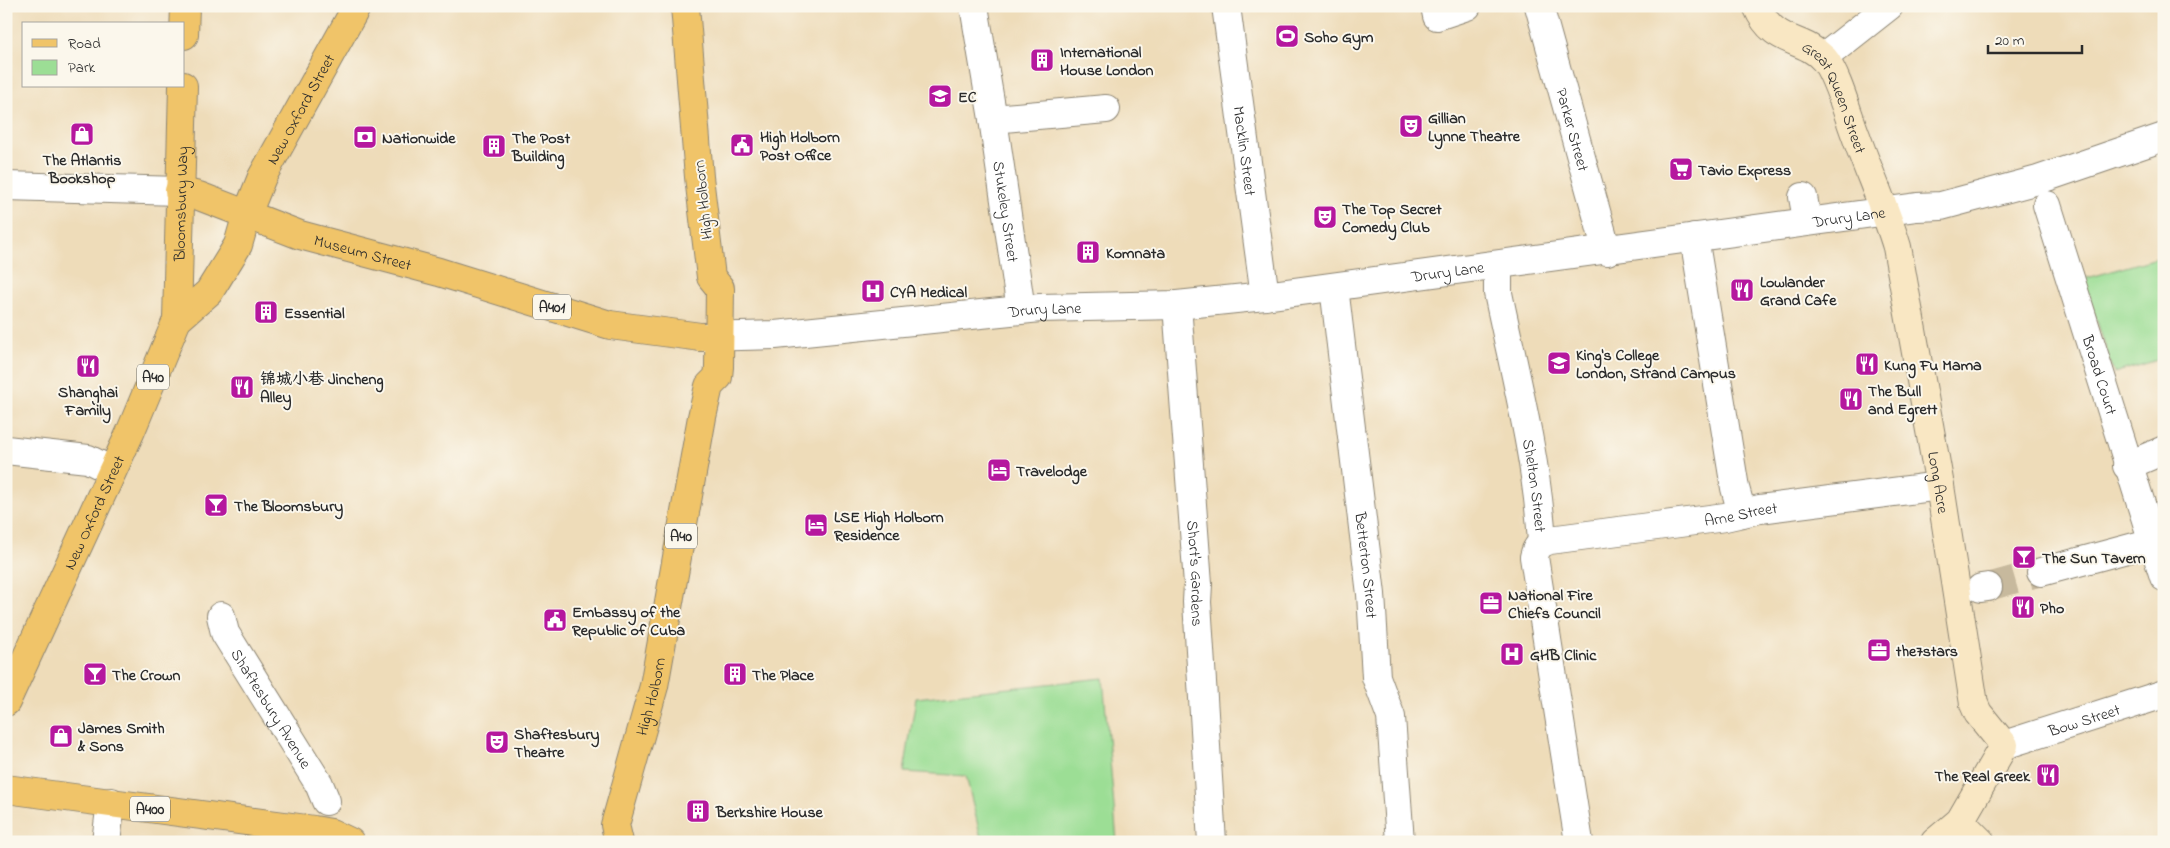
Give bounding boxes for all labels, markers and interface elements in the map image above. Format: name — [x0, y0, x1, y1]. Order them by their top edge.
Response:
legend — [22, 22, 185, 88]
scale bar — [1988, 22, 2081, 54]
sports icon: Soho Gym — [1274, 23, 1300, 49]
place label: Soho Gym — [1304, 26, 1374, 51]
text: 20 m — [1995, 30, 2025, 52]
text: Road — [68, 33, 101, 55]
street label: Great Queen Street — [1797, 36, 1872, 158]
place label: International House London — [1060, 41, 1153, 83]
building icon: International House London — [1029, 47, 1055, 73]
street label: New Oxford Street — [261, 49, 342, 169]
text: Park — [68, 57, 96, 79]
school or university icon: EC — [927, 83, 953, 109]
street label: Parker Street — [1548, 85, 1594, 175]
place label: EC — [958, 86, 977, 110]
street label: Macklin Street — [1226, 105, 1261, 198]
place label: Gillian Lynne Theatre — [1428, 107, 1521, 150]
theatre icon: Gillian Lynne Theatre — [1398, 113, 1424, 139]
shop icon: The Atlantis Bookshop — [69, 121, 95, 147]
bank icon: Nationwide — [352, 124, 378, 150]
place label: High Holborn Post Office — [760, 126, 840, 168]
place label: Nationwide — [382, 127, 456, 151]
place label: The Post Building — [511, 127, 571, 170]
public building icon: High Holborn Post Office — [729, 132, 755, 158]
building icon: The Post Building — [481, 133, 507, 159]
street label: Bloomsbury Way — [168, 146, 195, 263]
place label: The Atlantis Bookshop — [43, 149, 121, 191]
supermarket icon: Tavio Express — [1668, 156, 1694, 182]
street label: High Holborn — [688, 159, 720, 241]
street label: Stukeley Street — [985, 159, 1024, 265]
place label: Tavio Express — [1698, 159, 1791, 183]
place label: The Top Secret Comedy Club — [1342, 198, 1442, 241]
street label: Drury Lane — [1810, 201, 1888, 235]
theatre icon: The Top Secret Comedy Club — [1312, 204, 1338, 230]
street label: Museum Street — [311, 229, 414, 278]
building icon: Komnata — [1075, 239, 1101, 265]
place label: Komnata — [1106, 242, 1165, 266]
street label: Drury Lane — [1409, 256, 1486, 290]
place label: Lowlander Grand Cafe — [1760, 271, 1837, 313]
restaurant icon: Lowlander Grand Cafe — [1729, 277, 1755, 303]
hospital icon: CYA Medical — [860, 278, 886, 304]
place label: CYA Medical — [890, 281, 967, 305]
road number: A401 — [533, 294, 571, 320]
street label: Drury Lane — [1006, 297, 1082, 325]
building icon: Essential — [253, 299, 279, 325]
place label: Essential — [284, 302, 345, 326]
street label: Broad Court — [2074, 332, 2122, 419]
place label: King's College London, Strand Campus — [1576, 344, 1736, 386]
school or university icon: King's College London, Strand Campus — [1546, 350, 1572, 376]
restaurant icon: Kung Fu Mama — [1854, 351, 1880, 377]
restaurant icon: Shanghai Family — [75, 353, 101, 379]
place label: Kung Fu Mama — [1884, 354, 1982, 379]
road number: A40 — [137, 364, 169, 390]
place label: 锦城小巷 Jincheng Alley — [260, 368, 384, 411]
restaurant icon: 锦城小巷 Jincheng Alley — [229, 374, 255, 400]
place label: The Bull and Egrett — [1868, 380, 1938, 423]
place label: Shanghai Family — [58, 381, 118, 424]
restaurant icon: The Bull and Egrett — [1838, 386, 1864, 412]
street label: Shelton Street — [1515, 437, 1551, 534]
street label: Long Acre — [1920, 450, 1954, 516]
street label: New Oxford Street — [59, 451, 132, 574]
hotel icon: Travelodge — [986, 457, 1012, 483]
place label: Travelodge — [1016, 460, 1088, 485]
bar icon: The Bloomsbury — [203, 492, 229, 518]
place label: The Bloomsbury — [234, 495, 343, 520]
street label: Arne Street — [1703, 497, 1780, 534]
place label: LSE High Holborn Residence — [833, 506, 944, 548]
street label: Betterton Street — [1347, 510, 1382, 620]
hotel icon: LSE High Holborn Residence — [803, 512, 829, 538]
street label: Short's Gardens — [1179, 519, 1208, 627]
road number: A40 — [665, 524, 697, 548]
bar icon: The Sun Tavern — [2011, 544, 2037, 570]
place label: The Sun Tavern — [2042, 547, 2146, 571]
place label: National Fire Chiefs Council — [1508, 584, 1601, 626]
office icon: National Fire Chiefs Council — [1478, 590, 1504, 616]
restaurant icon: Pho — [2010, 594, 2036, 620]
place label: Pho — [2040, 597, 2064, 621]
place label: Embassy of the Republic of Cuba — [571, 601, 686, 643]
public building icon: Embassy of the Republic of Cuba — [542, 607, 568, 633]
office icon: the7stars — [1866, 637, 1892, 663]
place label: the7stars — [1895, 640, 1958, 664]
hospital icon: GHB Clinic — [1499, 641, 1525, 667]
place label: GHB Clinic — [1530, 644, 1597, 668]
street label: Shaftesbury Avenue — [224, 645, 317, 775]
street label: High Holborn — [631, 655, 673, 739]
bar icon: The Crown — [82, 661, 108, 687]
building icon: The Place — [722, 661, 748, 687]
place label: The Crown — [112, 664, 180, 688]
place label: The Place — [752, 664, 815, 688]
street label: Bow Street — [2045, 699, 2124, 744]
place label: James Smith & Sons — [77, 717, 165, 759]
shop icon: James Smith & Sons — [48, 723, 74, 749]
place label: Shaftesbury Theatre — [514, 723, 599, 765]
theatre icon: Shaftesbury Theatre — [484, 729, 510, 755]
restaurant icon: The Real Greek — [2035, 762, 2061, 788]
place label: The Real Greek — [1934, 765, 2031, 789]
road number: A400 — [130, 796, 170, 822]
building icon: Berkshire House — [685, 798, 711, 824]
place label: Berkshire House — [715, 801, 824, 825]

